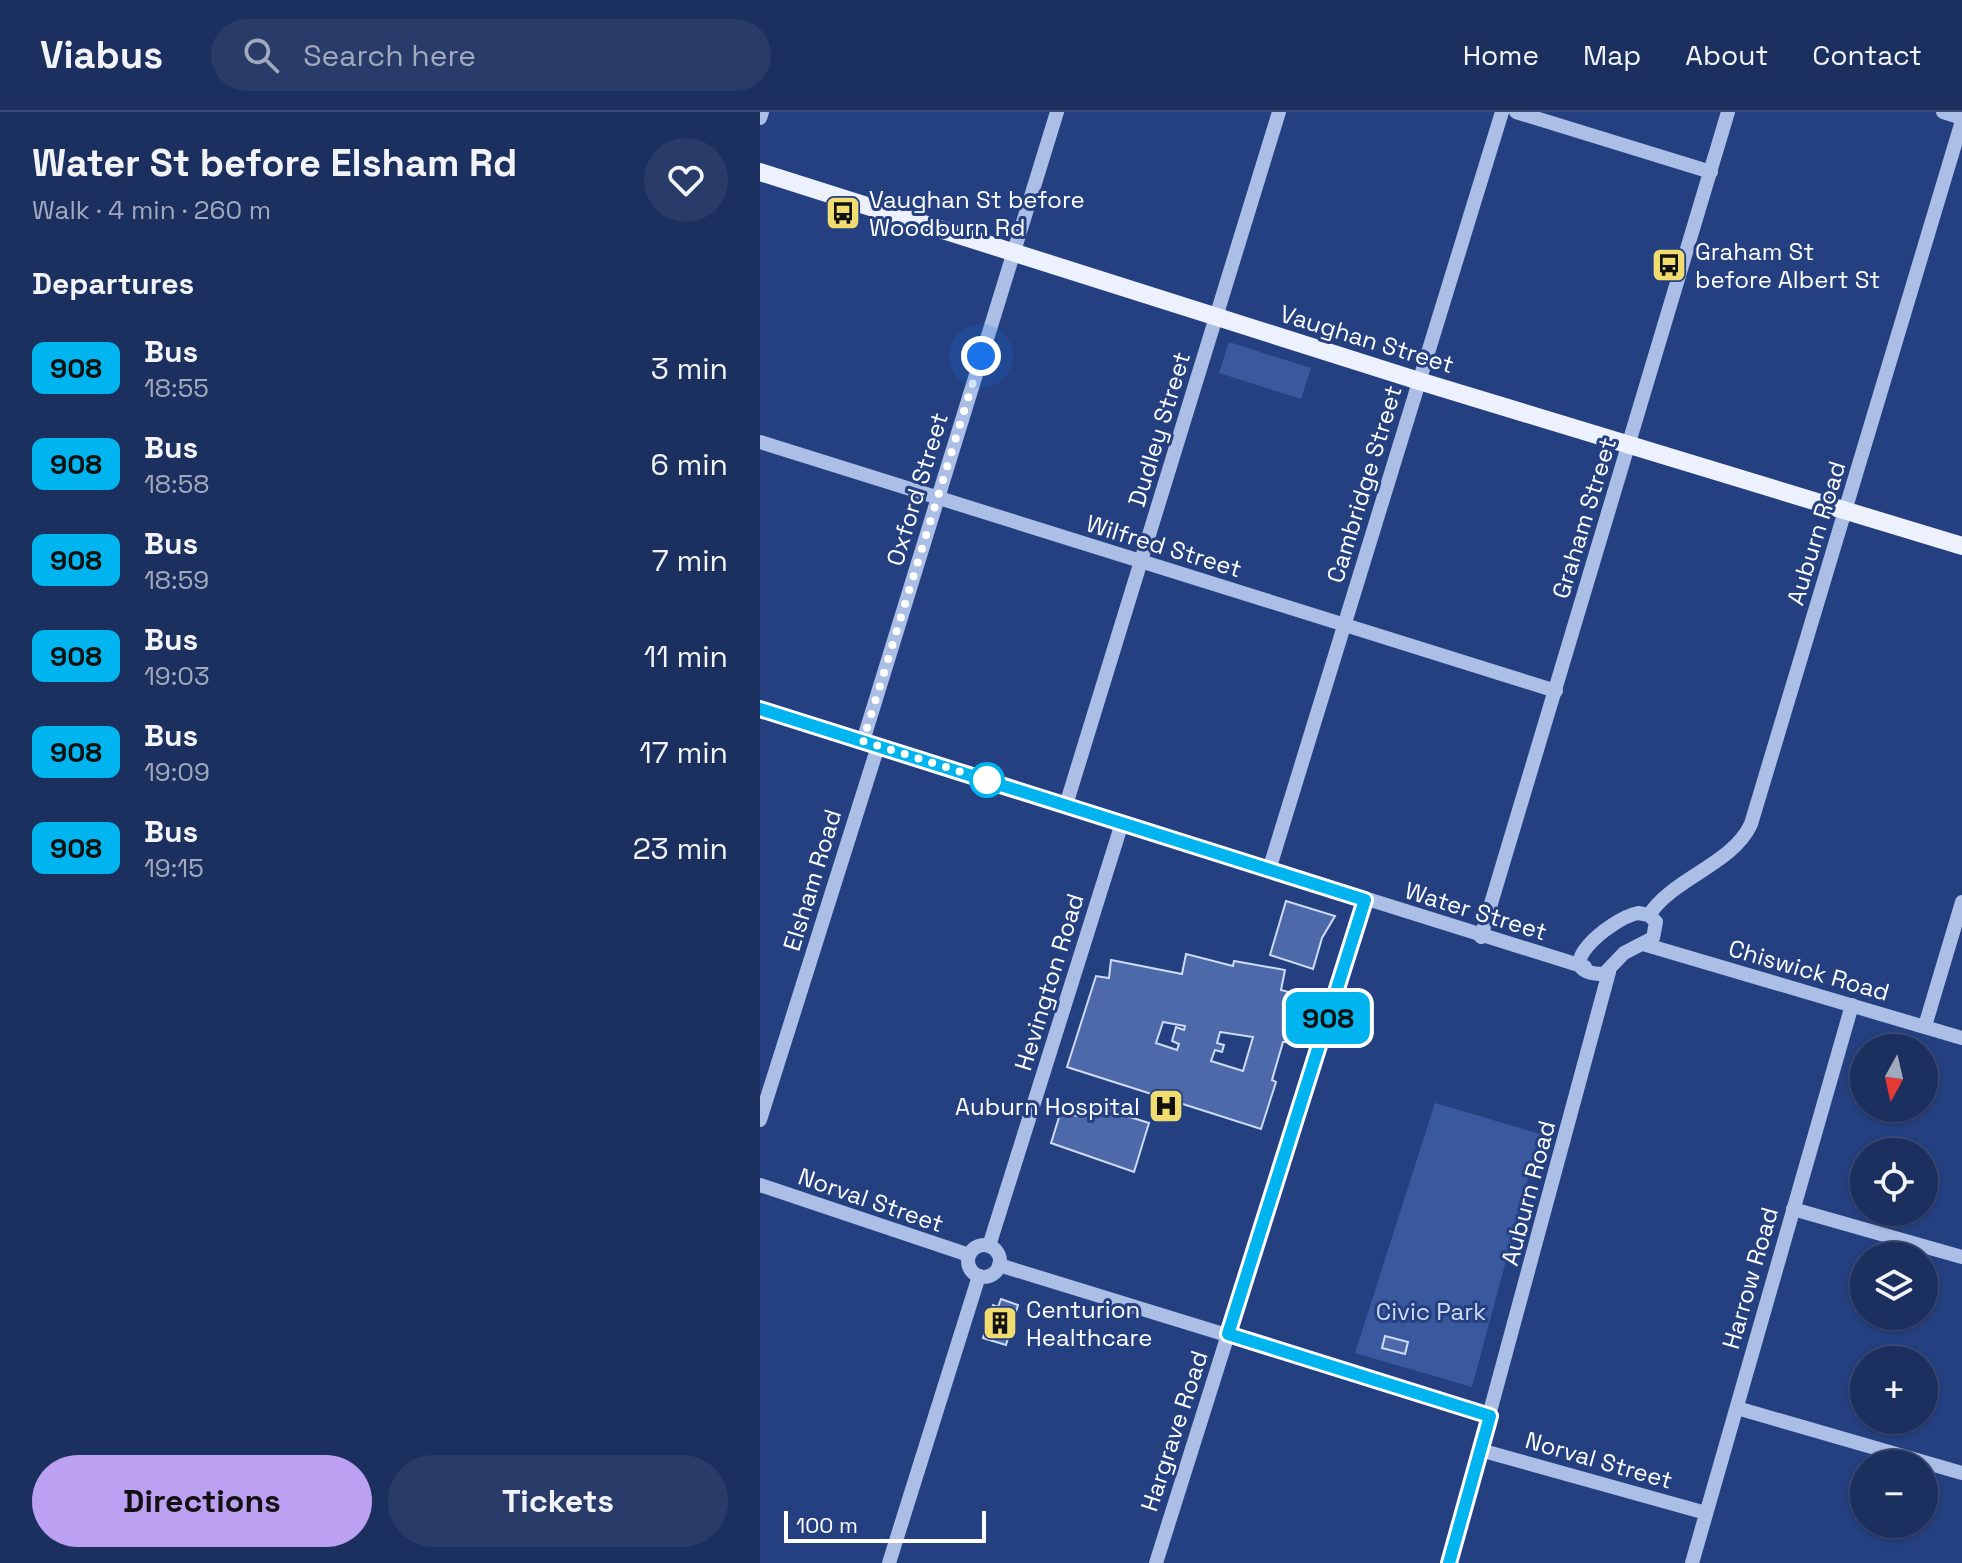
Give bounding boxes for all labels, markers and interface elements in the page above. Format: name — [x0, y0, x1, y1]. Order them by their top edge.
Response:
search box — [211, 19, 771, 91]
text: Viabus — [40, 31, 163, 79]
icon: search — [239, 33, 283, 77]
text: Search here — [303, 36, 476, 75]
text: Home — [1463, 37, 1539, 73]
text: Map — [1583, 37, 1641, 73]
text: About — [1685, 37, 1768, 73]
text: Contact — [1812, 37, 1922, 73]
button: heart — [644, 138, 728, 222]
text: Water St before Elsham Rd — [32, 139, 517, 187]
place label: Vaughan St before Woodburn Rd — [869, 184, 1085, 243]
text: Walk · 4 min · 260 m — [32, 193, 271, 227]
bus stop icon: Vaughan St before Woodburn Rd — [824, 194, 862, 232]
place label: Graham St before Albert St — [1695, 236, 1880, 295]
bus stop icon: Graham St before Albert St — [1650, 246, 1688, 284]
text: Departures — [32, 264, 194, 303]
street label: Vaughan Street — [1276, 298, 1458, 380]
text: Bus — [144, 332, 198, 371]
your location — [961, 336, 1001, 376]
street label: Dudley Street — [1121, 348, 1197, 510]
text: 3 min — [651, 349, 728, 388]
text: 908 — [50, 350, 102, 386]
text: 18:55 — [144, 371, 209, 405]
street label: Cambridge Street — [1319, 382, 1409, 586]
street label: Oxford Street — [879, 409, 955, 569]
text: Bus — [144, 428, 198, 467]
street label: Graham Street — [1545, 434, 1623, 602]
text: 6 min — [650, 445, 728, 484]
text: 908 — [50, 446, 102, 482]
street label: Auburn Road — [1779, 457, 1853, 609]
text: 18:58 — [144, 467, 209, 501]
street label: Wilfred Street — [1082, 508, 1246, 584]
text: Bus — [144, 524, 198, 563]
text: 7 min — [652, 541, 728, 580]
text: 908 — [50, 542, 102, 578]
text: 18:59 — [144, 563, 209, 597]
text: Bus — [144, 620, 198, 659]
text: 11 min — [644, 637, 728, 676]
text: 908 — [50, 638, 102, 674]
text: 19:03 — [144, 659, 210, 693]
text: Bus — [144, 716, 198, 755]
text: 17 min — [639, 733, 728, 772]
text: 908 — [50, 734, 102, 770]
text: 19:09 — [144, 755, 210, 789]
unlabelled marker — [970, 763, 1004, 797]
street label: Elsham Road — [776, 806, 848, 954]
text: Bus — [144, 812, 198, 851]
text: 23 min — [633, 829, 728, 868]
text: 908 — [50, 830, 102, 866]
text: 19:15 — [144, 851, 204, 885]
street label: Water Street — [1401, 875, 1551, 947]
street label: Hevington Road — [1007, 890, 1091, 1074]
street label: Chiswick Road — [1725, 932, 1893, 1008]
line badge: 908 — [1282, 992, 1374, 1044]
text: 908 — [1302, 1000, 1354, 1036]
north arrow — [1850, 1034, 1938, 1122]
map controls — [1850, 1034, 1938, 1538]
hospital icon: Auburn Hospital — [1147, 1087, 1185, 1125]
place label: Auburn Hospital — [955, 1091, 1140, 1122]
street label: Auburn Road — [1494, 1117, 1562, 1269]
button: locate — [1850, 1138, 1938, 1226]
street label: Norval Street — [794, 1161, 948, 1239]
street label: Harrow Road — [1715, 1204, 1785, 1352]
button: layers — [1850, 1242, 1938, 1330]
place label: Centurion Healthcare — [1026, 1294, 1152, 1353]
park label: Civic Park — [1376, 1296, 1486, 1327]
building icon: Centurion Healthcare — [981, 1304, 1019, 1342]
button: + — [1850, 1346, 1938, 1434]
street label: Hargrave Road — [1133, 1347, 1215, 1515]
street label: Norval Street — [1522, 1424, 1676, 1496]
button: − — [1850, 1450, 1938, 1538]
button: Directions — [32, 1455, 372, 1547]
button: Tickets — [388, 1455, 728, 1547]
scale bar — [784, 1507, 986, 1543]
text: 100 m — [796, 1511, 858, 1539]

